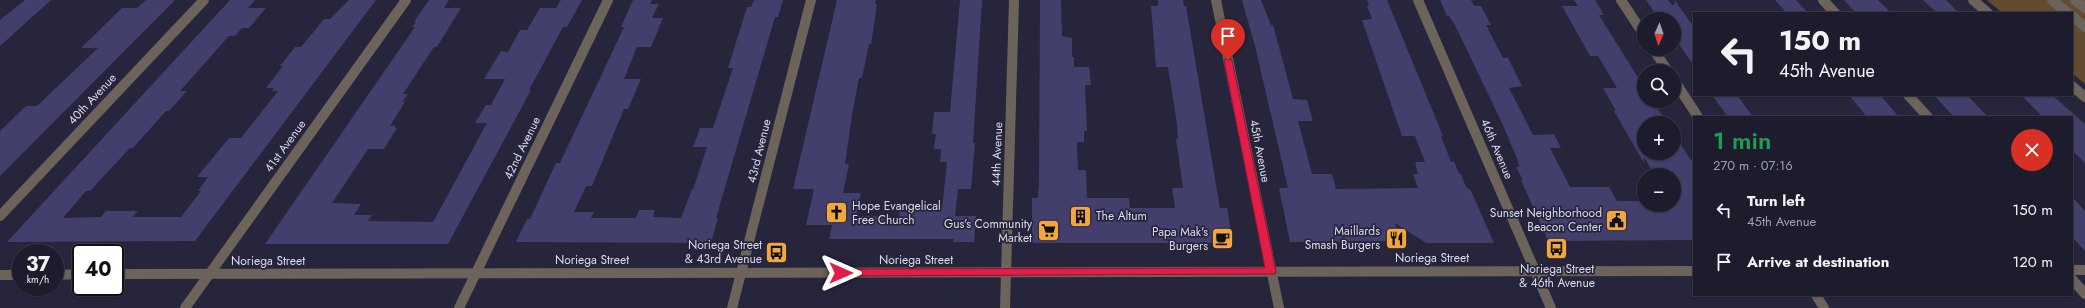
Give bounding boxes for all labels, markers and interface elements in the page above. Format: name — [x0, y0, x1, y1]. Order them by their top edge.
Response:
north arrow — [1637, 12, 1681, 56]
map controls — [1637, 12, 1681, 212]
pin — [1211, 19, 1245, 60]
text: 150 m — [1779, 20, 1861, 61]
icon: arrive — [1217, 25, 1239, 47]
icon: left — [1713, 28, 1765, 80]
text: 45th Avenue — [1779, 58, 1875, 84]
button: search — [1637, 64, 1681, 108]
street label: 40th Avenue — [63, 69, 121, 129]
street label: 42nd Avenue — [499, 114, 545, 182]
street label: 41st Avenue — [260, 116, 310, 176]
street label: 46th Avenue — [1476, 116, 1518, 182]
button: + — [1637, 116, 1681, 160]
street label: 43rd Avenue — [742, 117, 776, 185]
street label: 45th Avenue — [1245, 118, 1275, 184]
street label: 44th Avenue — [987, 122, 1007, 186]
text: 1 min — [1713, 123, 1771, 158]
button: close — [2011, 129, 2053, 171]
text: 270 m · 07:16 — [1713, 156, 1793, 175]
button: − — [1637, 168, 1681, 212]
text: Turn left — [1747, 190, 1805, 212]
place label: Hope Evangelical Free Church — [852, 197, 941, 229]
icon: left — [1713, 199, 1735, 221]
text: 150 m — [2013, 199, 2053, 221]
church icon: Hope Evangelical Free Church — [823, 200, 849, 226]
building icon: The Altum — [1068, 203, 1094, 229]
place label: Sunset Neighborhood Beacon Center — [1490, 204, 1603, 236]
place label: The Altum — [1096, 207, 1147, 225]
public building icon: Sunset Neighborhood Beacon Center — [1604, 207, 1630, 233]
text: 45th Avenue — [1747, 212, 1816, 231]
place label: Gus's Community Market — [944, 215, 1033, 247]
supermarket icon: Gus's Community Market — [1035, 218, 1061, 244]
place label: Maillards Smash Burgers — [1305, 222, 1380, 254]
place label: Papa Mak's Burgers — [1152, 223, 1208, 255]
restaurant icon: Maillards Smash Burgers — [1383, 225, 1409, 251]
cafe icon: Papa Mak's Burgers — [1210, 226, 1236, 252]
bus stop icon: Noriega Street & 46th Avenue — [1544, 235, 1570, 261]
place label: Noriega Street & 43rd Avenue — [685, 236, 762, 268]
bus stop icon: Noriega Street & 43rd Avenue — [764, 239, 790, 265]
speed limit sign: 40 — [72, 244, 124, 296]
street label: Noriega Street — [1395, 249, 1469, 267]
text: 37 — [26, 250, 50, 279]
street label: Noriega Street — [555, 251, 629, 269]
street label: Noriega Street — [879, 251, 953, 269]
icon: arrive — [1713, 251, 1735, 273]
text: Arrive at destination — [1747, 251, 1889, 273]
text: 120 m — [2013, 251, 2053, 273]
street label: Noriega Street — [231, 252, 305, 270]
position arrow — [820, 252, 862, 294]
place label: Noriega Street & 46th Avenue — [1519, 260, 1595, 292]
text: km/h — [27, 272, 49, 287]

